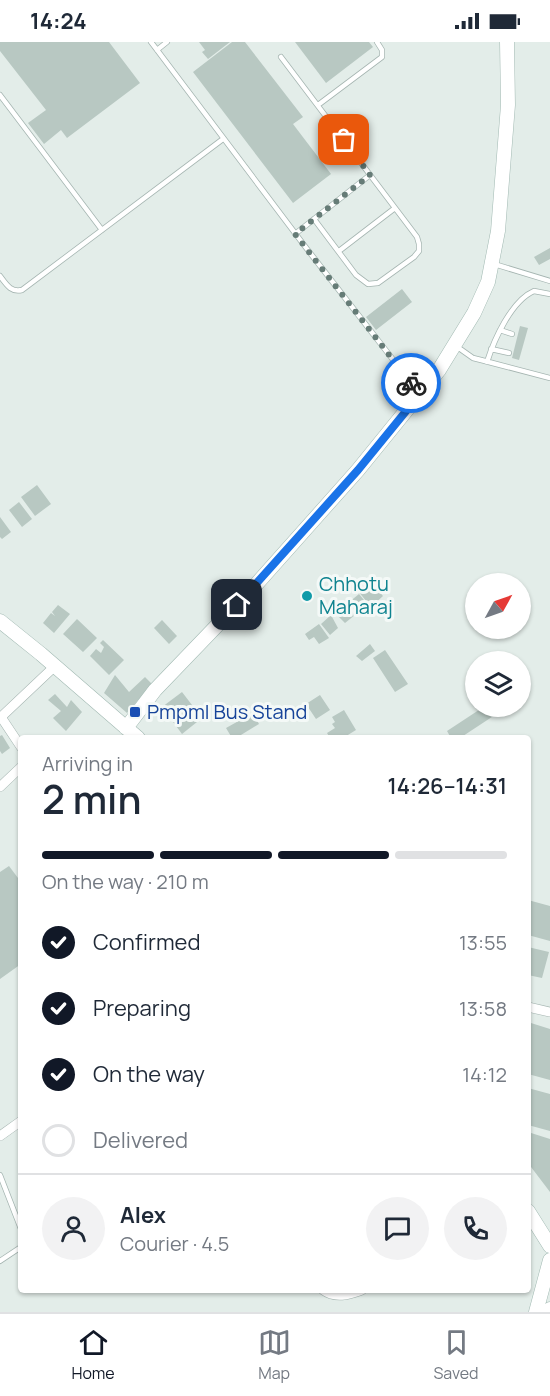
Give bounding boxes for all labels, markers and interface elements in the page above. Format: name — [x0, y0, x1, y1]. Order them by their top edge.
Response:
text: 14:24 — [30, 6, 87, 36]
pin — [318, 114, 369, 165]
icon: bag — [327, 123, 360, 156]
courier — [381, 353, 441, 413]
icon: bike — [395, 367, 428, 400]
place label: Chhotu Maharaj — [319, 570, 393, 620]
north arrow — [465, 573, 531, 639]
map controls — [465, 573, 531, 717]
pin — [211, 579, 262, 630]
icon: home — [220, 588, 253, 621]
marker: Chhotu Maharaj — [300, 589, 314, 603]
button: layers — [465, 651, 531, 717]
place label: Pmpml Bus Stand — [147, 698, 307, 725]
marker: Pmpml Bus Stand — [128, 705, 142, 719]
text: Arriving in — [42, 750, 133, 777]
text: 14:26–14:31 — [387, 771, 507, 801]
text: 2 min — [42, 772, 141, 826]
text: On the way · 210 m — [42, 868, 209, 895]
icon: check — [42, 926, 75, 959]
text: Confirmed — [93, 927, 201, 957]
text: 13:55 — [459, 929, 507, 956]
icon: check — [42, 992, 75, 1025]
text: Preparing — [93, 993, 191, 1023]
text: 13:58 — [459, 995, 507, 1022]
icon: check — [42, 1058, 75, 1091]
text: On the way — [93, 1059, 205, 1089]
text: 14:12 — [462, 1061, 507, 1088]
text: Delivered — [93, 1125, 188, 1155]
button: person — [42, 1197, 105, 1260]
button: chat — [366, 1197, 429, 1260]
button: phone — [444, 1197, 507, 1260]
text: Alex — [120, 1200, 166, 1230]
text: Courier · 4.5 — [120, 1230, 229, 1257]
tab: Home — [71, 1326, 115, 1384]
tab: Map — [258, 1326, 291, 1384]
tab: Saved — [433, 1326, 479, 1384]

